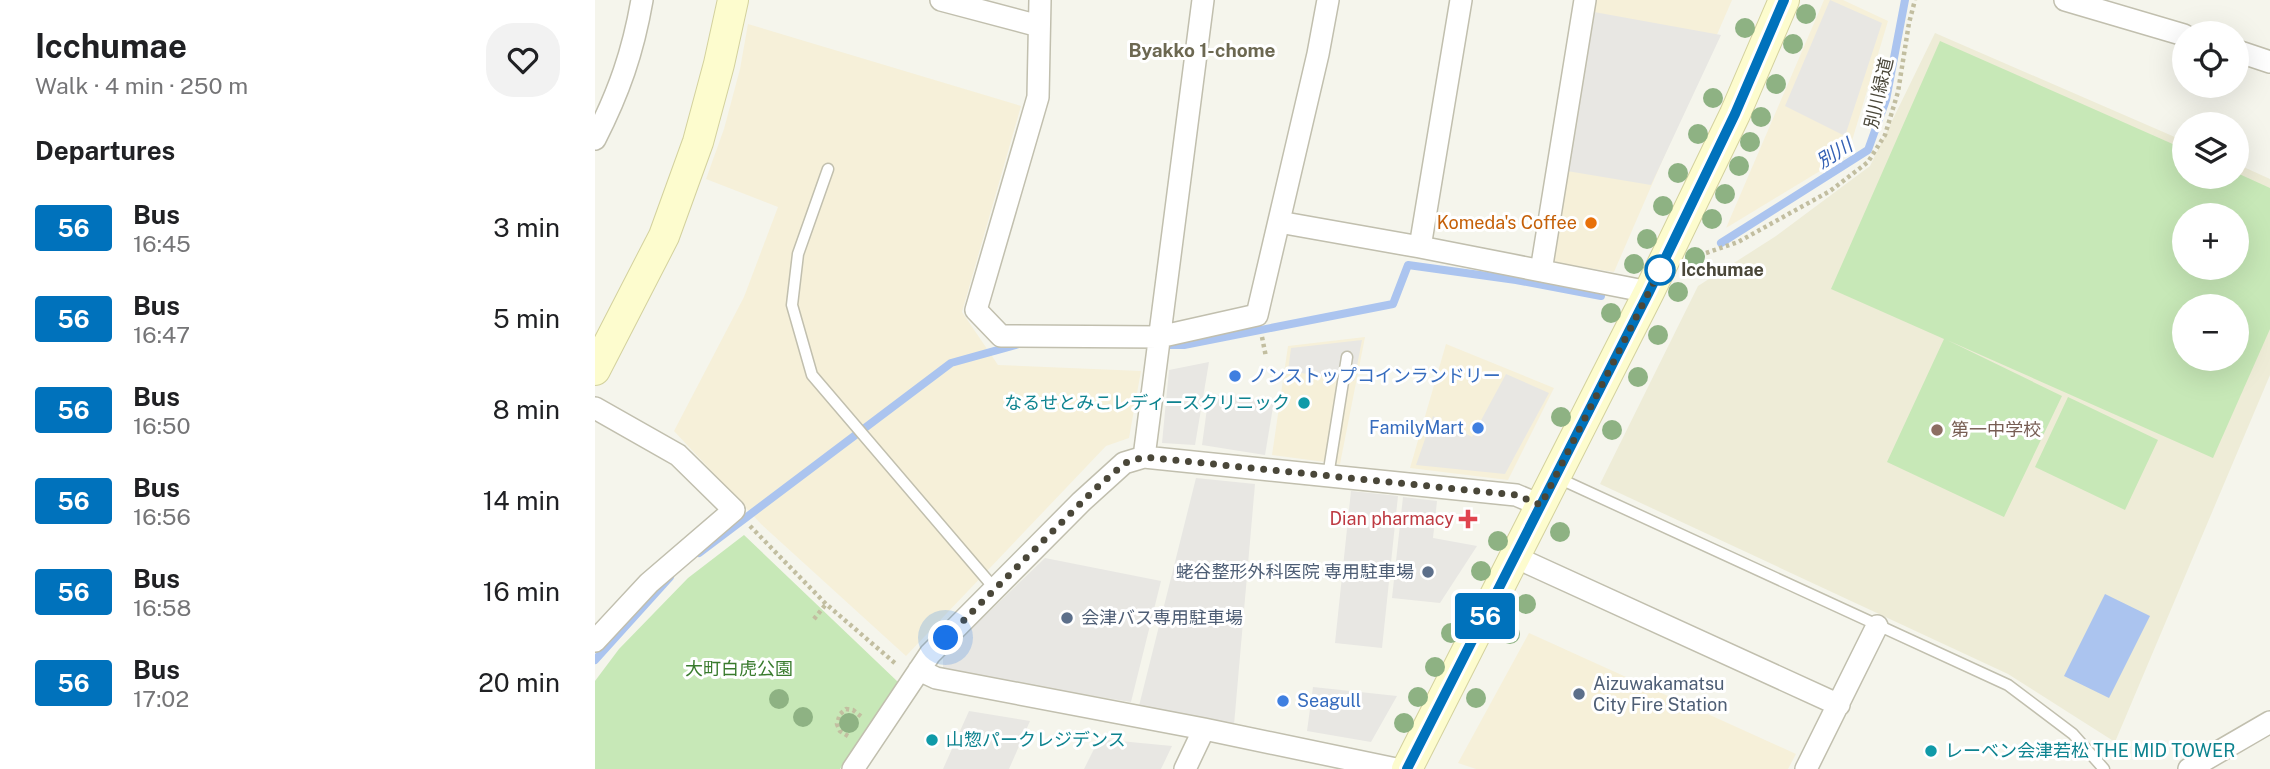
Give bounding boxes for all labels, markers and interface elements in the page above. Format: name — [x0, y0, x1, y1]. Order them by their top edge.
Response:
map controls — [2172, 21, 2249, 371]
button: locate — [2172, 21, 2249, 98]
button: heart — [486, 23, 560, 97]
text: Icchumae — [35, 27, 187, 65]
district label: Byakko 1-chome — [1128, 39, 1276, 61]
street label: 別川緑道 — [1860, 55, 1897, 130]
text: Walk · 4 min · 250 m — [35, 72, 248, 99]
button: layers — [2172, 112, 2249, 189]
water label: 別川 — [1812, 133, 1858, 172]
text: Departures — [35, 135, 175, 166]
text: Bus — [133, 199, 180, 230]
button: + — [2172, 203, 2249, 280]
text: 3 min — [493, 212, 560, 243]
place label: Komeda's Coffee — [1437, 212, 1577, 233]
text: 56 — [57, 214, 90, 242]
marker: Komeda's Coffee — [1583, 215, 1599, 231]
text: 16:45 — [133, 230, 191, 257]
marker: Icchumae — [1645, 255, 1675, 285]
place label: Icchumae — [1681, 259, 1764, 280]
text: Bus — [133, 290, 180, 321]
button: − — [2172, 294, 2249, 371]
text: 5 min — [493, 303, 560, 334]
text: 56 — [57, 305, 90, 333]
text: 16:47 — [133, 321, 190, 348]
place label: ノンストップコインランドリー — [1249, 365, 1501, 386]
marker: ノンストップコインランドリー — [1227, 368, 1243, 384]
text: Bus — [133, 381, 180, 412]
place label: なるせとみこレディースクリニック — [1004, 392, 1290, 413]
text: 8 min — [493, 394, 560, 425]
marker: なるせとみこレディースクリニック — [1296, 395, 1312, 411]
text: 56 — [57, 396, 90, 424]
text: 16:50 — [133, 412, 191, 439]
place label: FamilyMart — [1369, 417, 1464, 438]
place label: 第一中学校 — [1951, 419, 2041, 440]
marker: FamilyMart — [1470, 420, 1486, 436]
marker: 第一中学校 — [1929, 422, 1945, 438]
text: Bus — [133, 472, 180, 503]
text: 14 min — [483, 485, 560, 516]
text: 56 — [57, 487, 90, 515]
text: 16:56 — [133, 503, 191, 530]
place label: Dian pharmacy — [1330, 508, 1454, 529]
marker: Dian pharmacy — [1460, 511, 1476, 527]
place label: 蛯谷整形外科医院 専用駐車場 — [1176, 561, 1414, 582]
text: Bus — [133, 563, 180, 594]
marker: 蛯谷整形外科医院 専用駐車場 — [1420, 564, 1436, 580]
text: 16 min — [483, 576, 560, 607]
text: 56 — [57, 578, 90, 606]
line badge: 56 — [1453, 593, 1517, 639]
text: 16:58 — [133, 594, 192, 621]
text: 56 — [1469, 602, 1501, 630]
place label: 会津バス専用駐車場 — [1081, 607, 1243, 628]
marker: 会津バス専用駐車場 — [1059, 610, 1075, 626]
your location — [928, 620, 963, 655]
text: Bus — [133, 654, 180, 685]
park label: 大町白虎公園 — [685, 658, 793, 679]
text: 20 min — [478, 667, 560, 698]
text: 56 — [57, 669, 90, 697]
place label: Aizuwakamatsu City Fire Station — [1593, 673, 1728, 715]
text: 17:02 — [133, 685, 189, 712]
marker: Aizuwakamatsu City Fire Station — [1571, 686, 1587, 702]
place label: Seagull — [1297, 690, 1361, 711]
marker: Seagull — [1275, 693, 1291, 709]
place label: 山惣パークレジデンス — [946, 729, 1126, 750]
marker: 山惣パークレジデンス — [924, 732, 940, 748]
place label: レーベン会津若松 THE MID TOWER — [1945, 740, 2235, 761]
marker: レーベン会津若松 THE MID TOWER — [1923, 743, 1939, 759]

